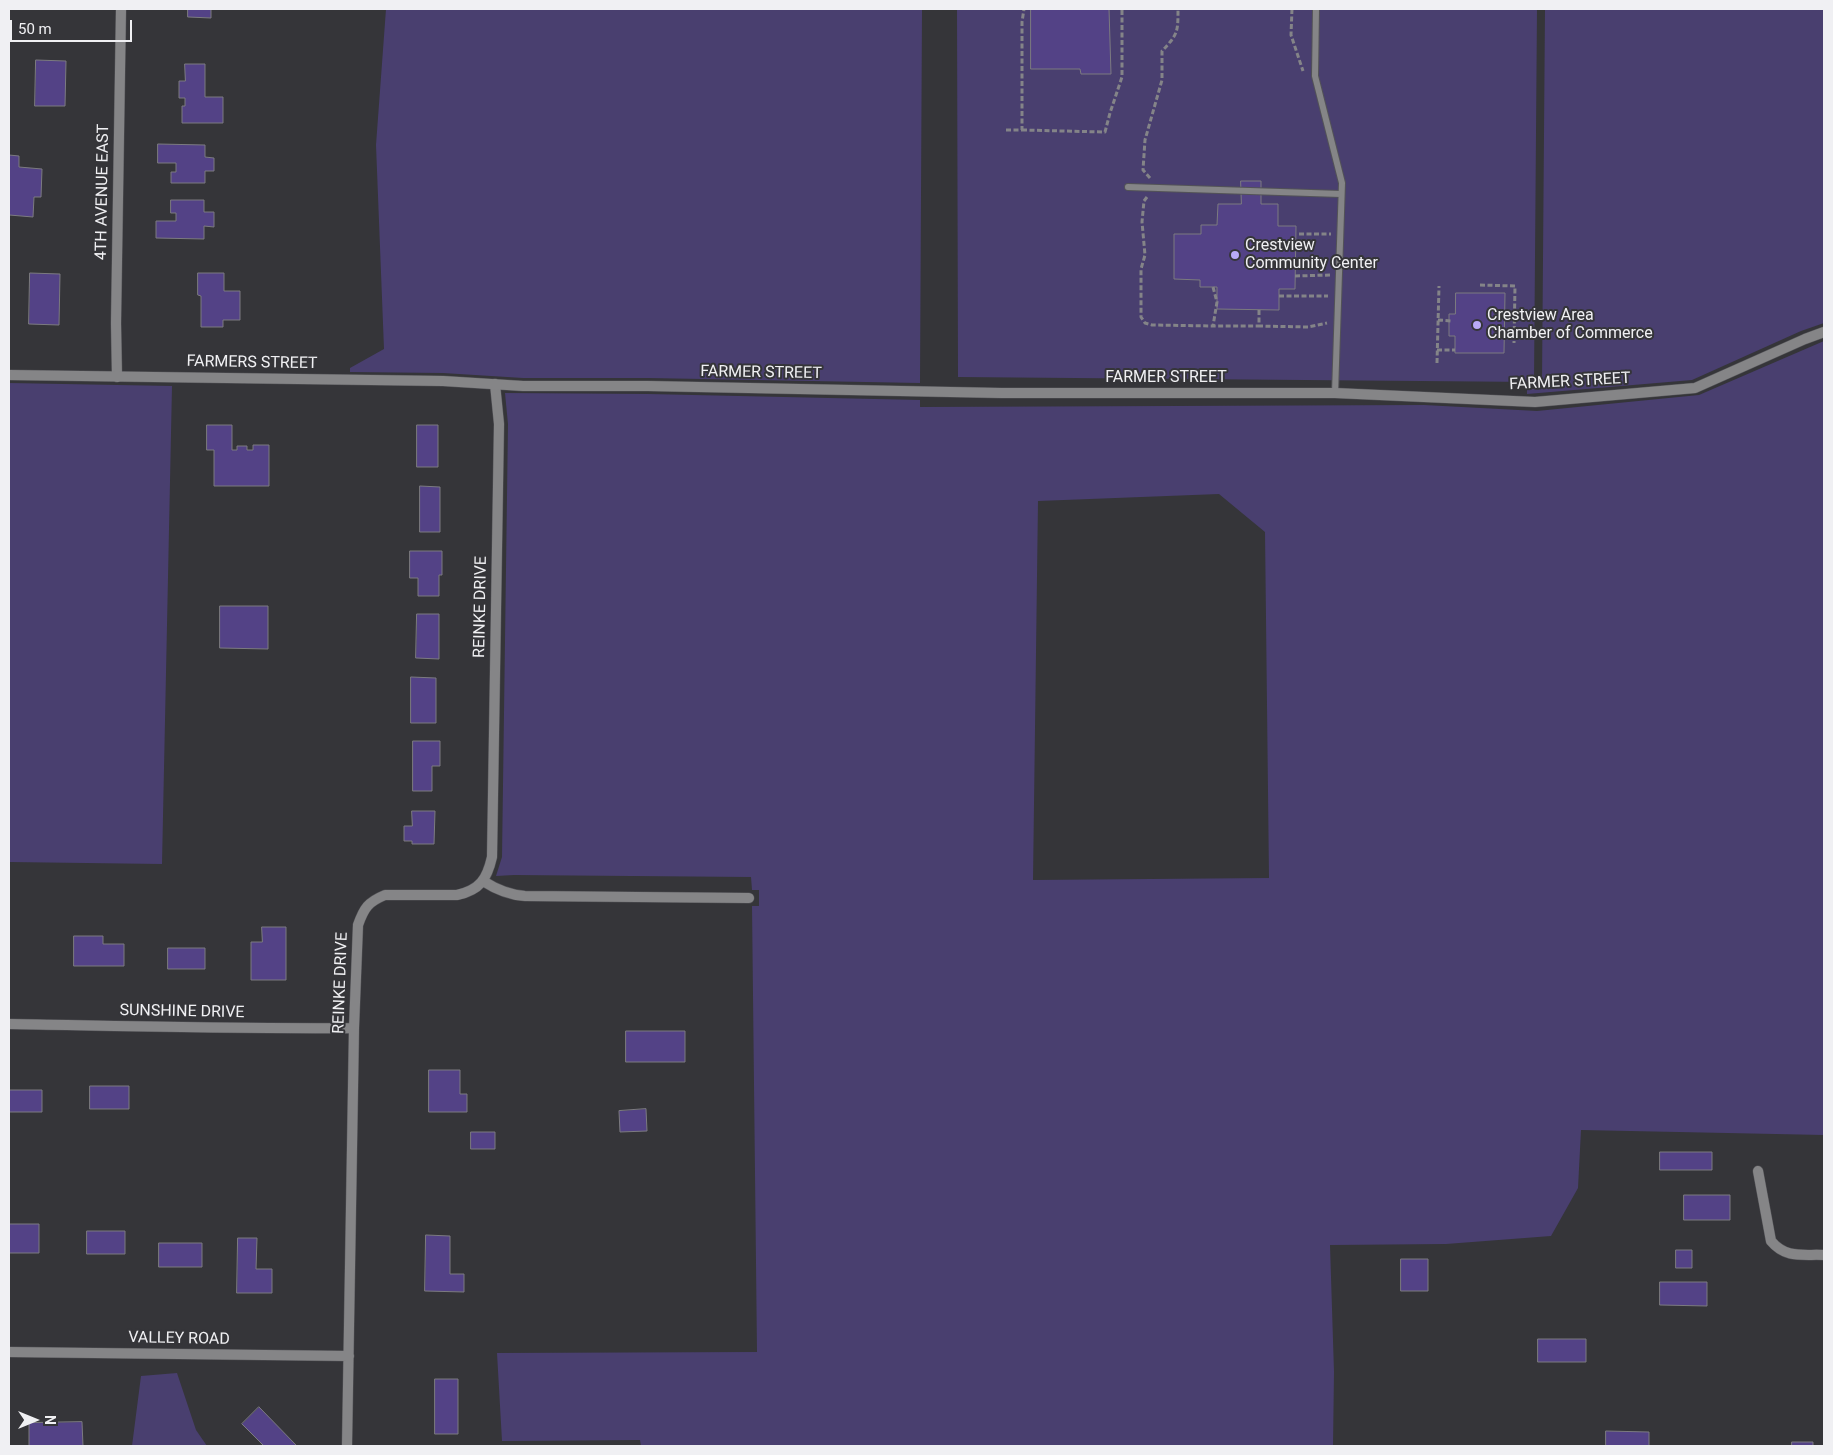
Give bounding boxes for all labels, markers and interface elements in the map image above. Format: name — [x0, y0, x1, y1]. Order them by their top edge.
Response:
scale bar — [12, 10, 135, 42]
text: 50 m — [18, 20, 52, 38]
street label: 4TH AVENUE EAST — [92, 124, 114, 260]
place label: Crestview Community Center — [1245, 236, 1378, 274]
marker: Crestview Community Center — [1229, 249, 1241, 261]
place label: Crestview Area Chamber of Commerce — [1487, 306, 1653, 344]
marker: Crestview Area Chamber of Commerce — [1471, 319, 1483, 331]
street label: FARMERS STREET — [186, 352, 318, 374]
street label: FARMER STREET — [700, 362, 822, 384]
street label: FARMER STREET — [1105, 368, 1227, 388]
street label: FARMER STREET — [1509, 369, 1631, 395]
street label: REINKE DRIVE — [471, 556, 491, 658]
street label: REINKE DRIVE — [330, 932, 352, 1034]
street label: SUNSHINE DRIVE — [119, 1001, 245, 1023]
street label: VALLEY ROAD — [128, 1329, 230, 1349]
north arrow — [10, 1395, 60, 1445]
text: N — [42, 1415, 58, 1425]

